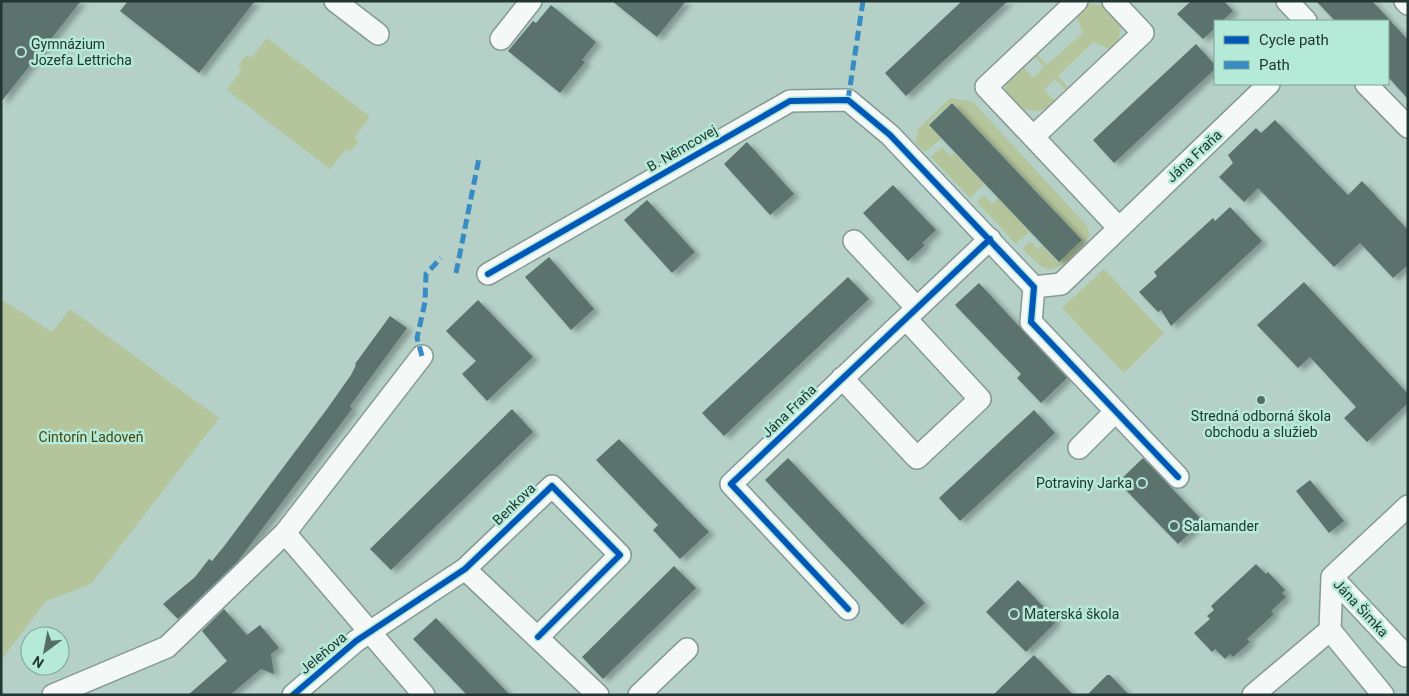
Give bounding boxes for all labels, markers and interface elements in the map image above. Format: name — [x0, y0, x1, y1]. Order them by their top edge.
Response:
legend — [1214, 20, 1389, 85]
text: Cycle path — [1259, 31, 1329, 49]
place label: Gymnázium Jozefa Lettricha — [31, 36, 132, 68]
marker: Gymnázium Jozefa Lettricha — [15, 46, 27, 58]
text: Path — [1259, 56, 1290, 74]
street label: B. Němcovej — [644, 122, 720, 174]
street label: Jána Fraňa — [1163, 127, 1225, 185]
street label: Jána Fraňa — [759, 381, 819, 441]
marker: Stredná odborná škola obchodu a služieb — [1255, 394, 1267, 406]
place label: Stredná odborná škola obchodu a služieb — [1191, 408, 1331, 440]
park label: Cintorín Ľadoveň — [39, 429, 143, 445]
place label: Potraviny Jarka — [1036, 475, 1132, 491]
marker: Potraviny Jarka — [1136, 477, 1148, 489]
street label: Benkova — [489, 480, 539, 528]
place label: Salamander — [1184, 518, 1259, 534]
marker: Salamander — [1168, 520, 1180, 532]
street label: Jána Šimka — [1330, 575, 1392, 640]
place label: Materská škola — [1024, 606, 1119, 622]
marker: Materská škola — [1008, 608, 1020, 620]
north arrow — [20, 626, 70, 676]
street label: Jeleňova — [296, 629, 350, 677]
text: N — [30, 653, 47, 671]

